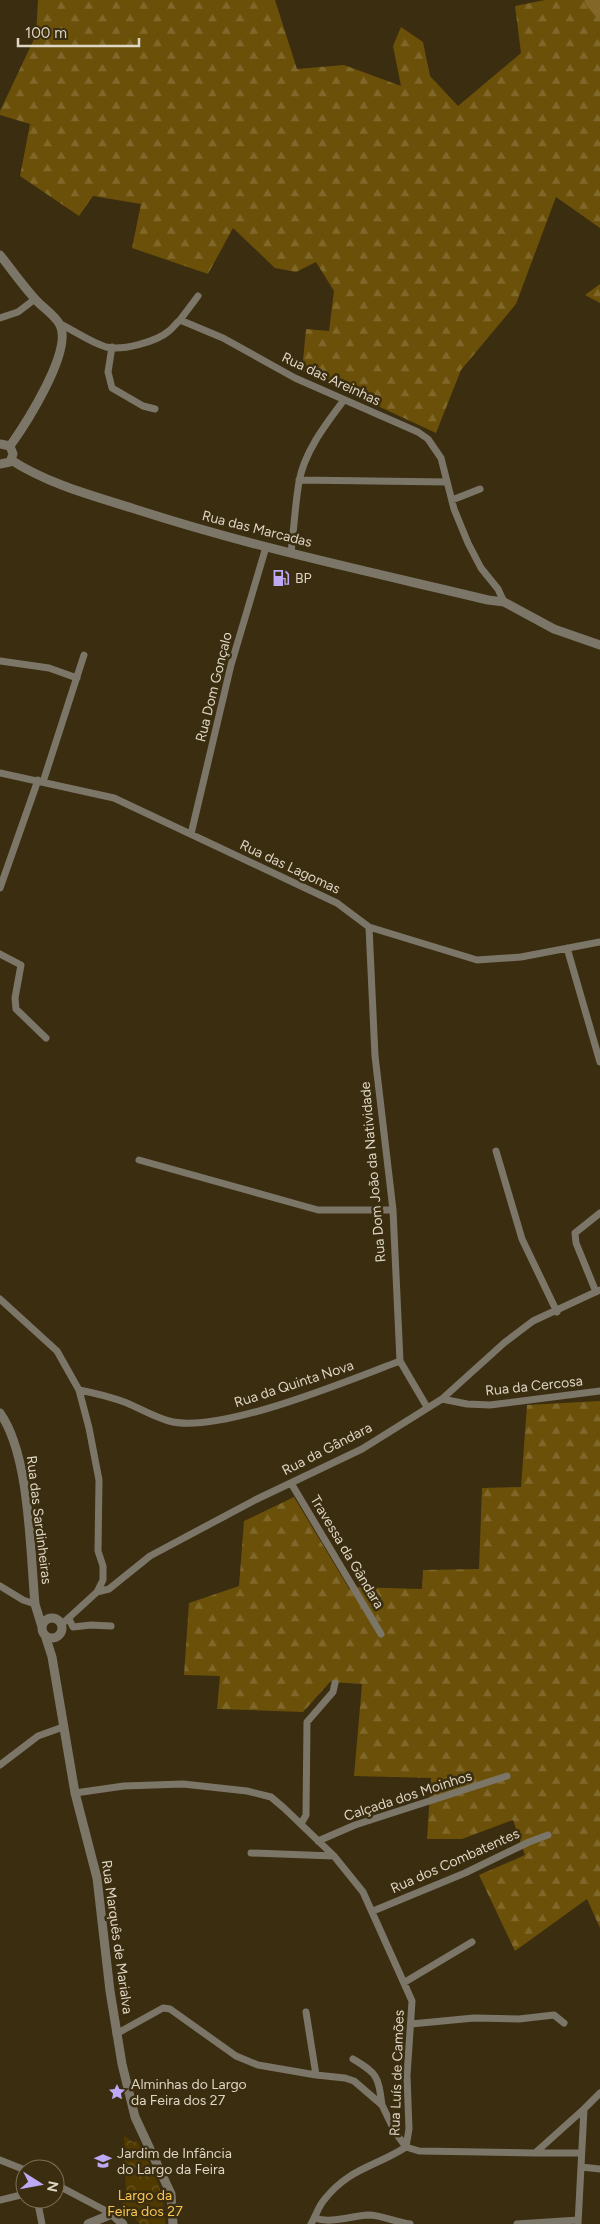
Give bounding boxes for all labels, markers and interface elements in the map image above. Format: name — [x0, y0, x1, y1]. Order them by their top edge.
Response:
scale bar — [18, 15, 139, 47]
text: 100 m — [25, 24, 67, 42]
street label: Rua das Areinhas — [279, 349, 383, 409]
street label: Rua das Marcadas — [200, 507, 314, 551]
fuel station icon: BP — [271, 568, 291, 588]
place label: BP — [295, 570, 312, 587]
street label: Rua Dom Gonçalo — [192, 630, 236, 744]
street label: Rua das Lagomas — [237, 836, 343, 898]
street label: Rua Dom João da Natividade — [357, 1081, 389, 1263]
street label: Rua da Quinta Nova — [232, 1357, 356, 1411]
street label: Rua da Cercosa — [484, 1372, 584, 1400]
street label: Rua da Gândara — [279, 1419, 375, 1479]
street label: Rua das Sardinheiras — [23, 1455, 55, 1585]
street label: Travessa da Gândara — [307, 1492, 387, 1612]
street label: Calçada dos Moinhos — [342, 1767, 474, 1825]
street label: Rua dos Combatentes — [388, 1825, 522, 1897]
street label: Rua Marquês de Marialva — [98, 1859, 136, 2015]
street label: Rua Luís de Camões — [386, 2010, 408, 2136]
place label: Alminhas do Largo da Feira dos 27 — [131, 2076, 247, 2109]
place icon: Alminhas do Largo da Feira dos 27 — [107, 2082, 127, 2102]
place label: Jardim de Infância do Largo da Feira — [117, 2145, 232, 2178]
school or university icon: Jardim de Infância do Largo da Feira — [93, 2151, 113, 2171]
north arrow — [15, 2159, 65, 2209]
text: N — [43, 2179, 62, 2193]
park label: Largo da Feira dos 27 — [107, 2187, 183, 2220]

